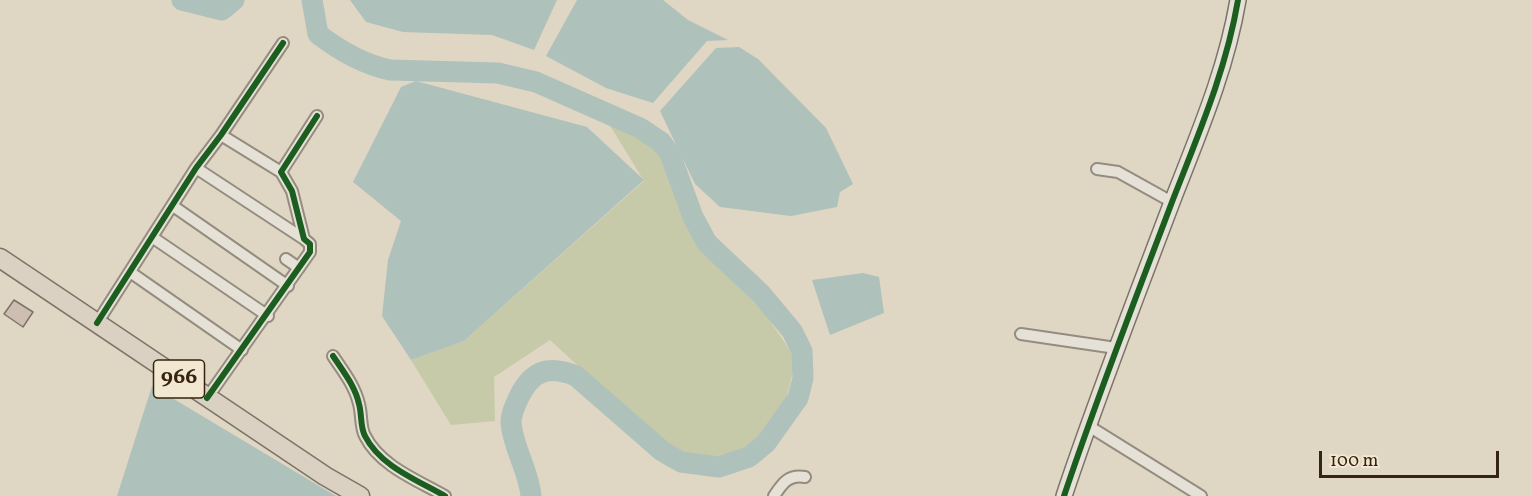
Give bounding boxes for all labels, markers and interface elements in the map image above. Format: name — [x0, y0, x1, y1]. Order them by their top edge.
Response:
road number: 966 — [154, 360, 204, 398]
scale bar — [1322, 439, 1502, 477]
text: 100 m — [1330, 449, 1379, 474]

